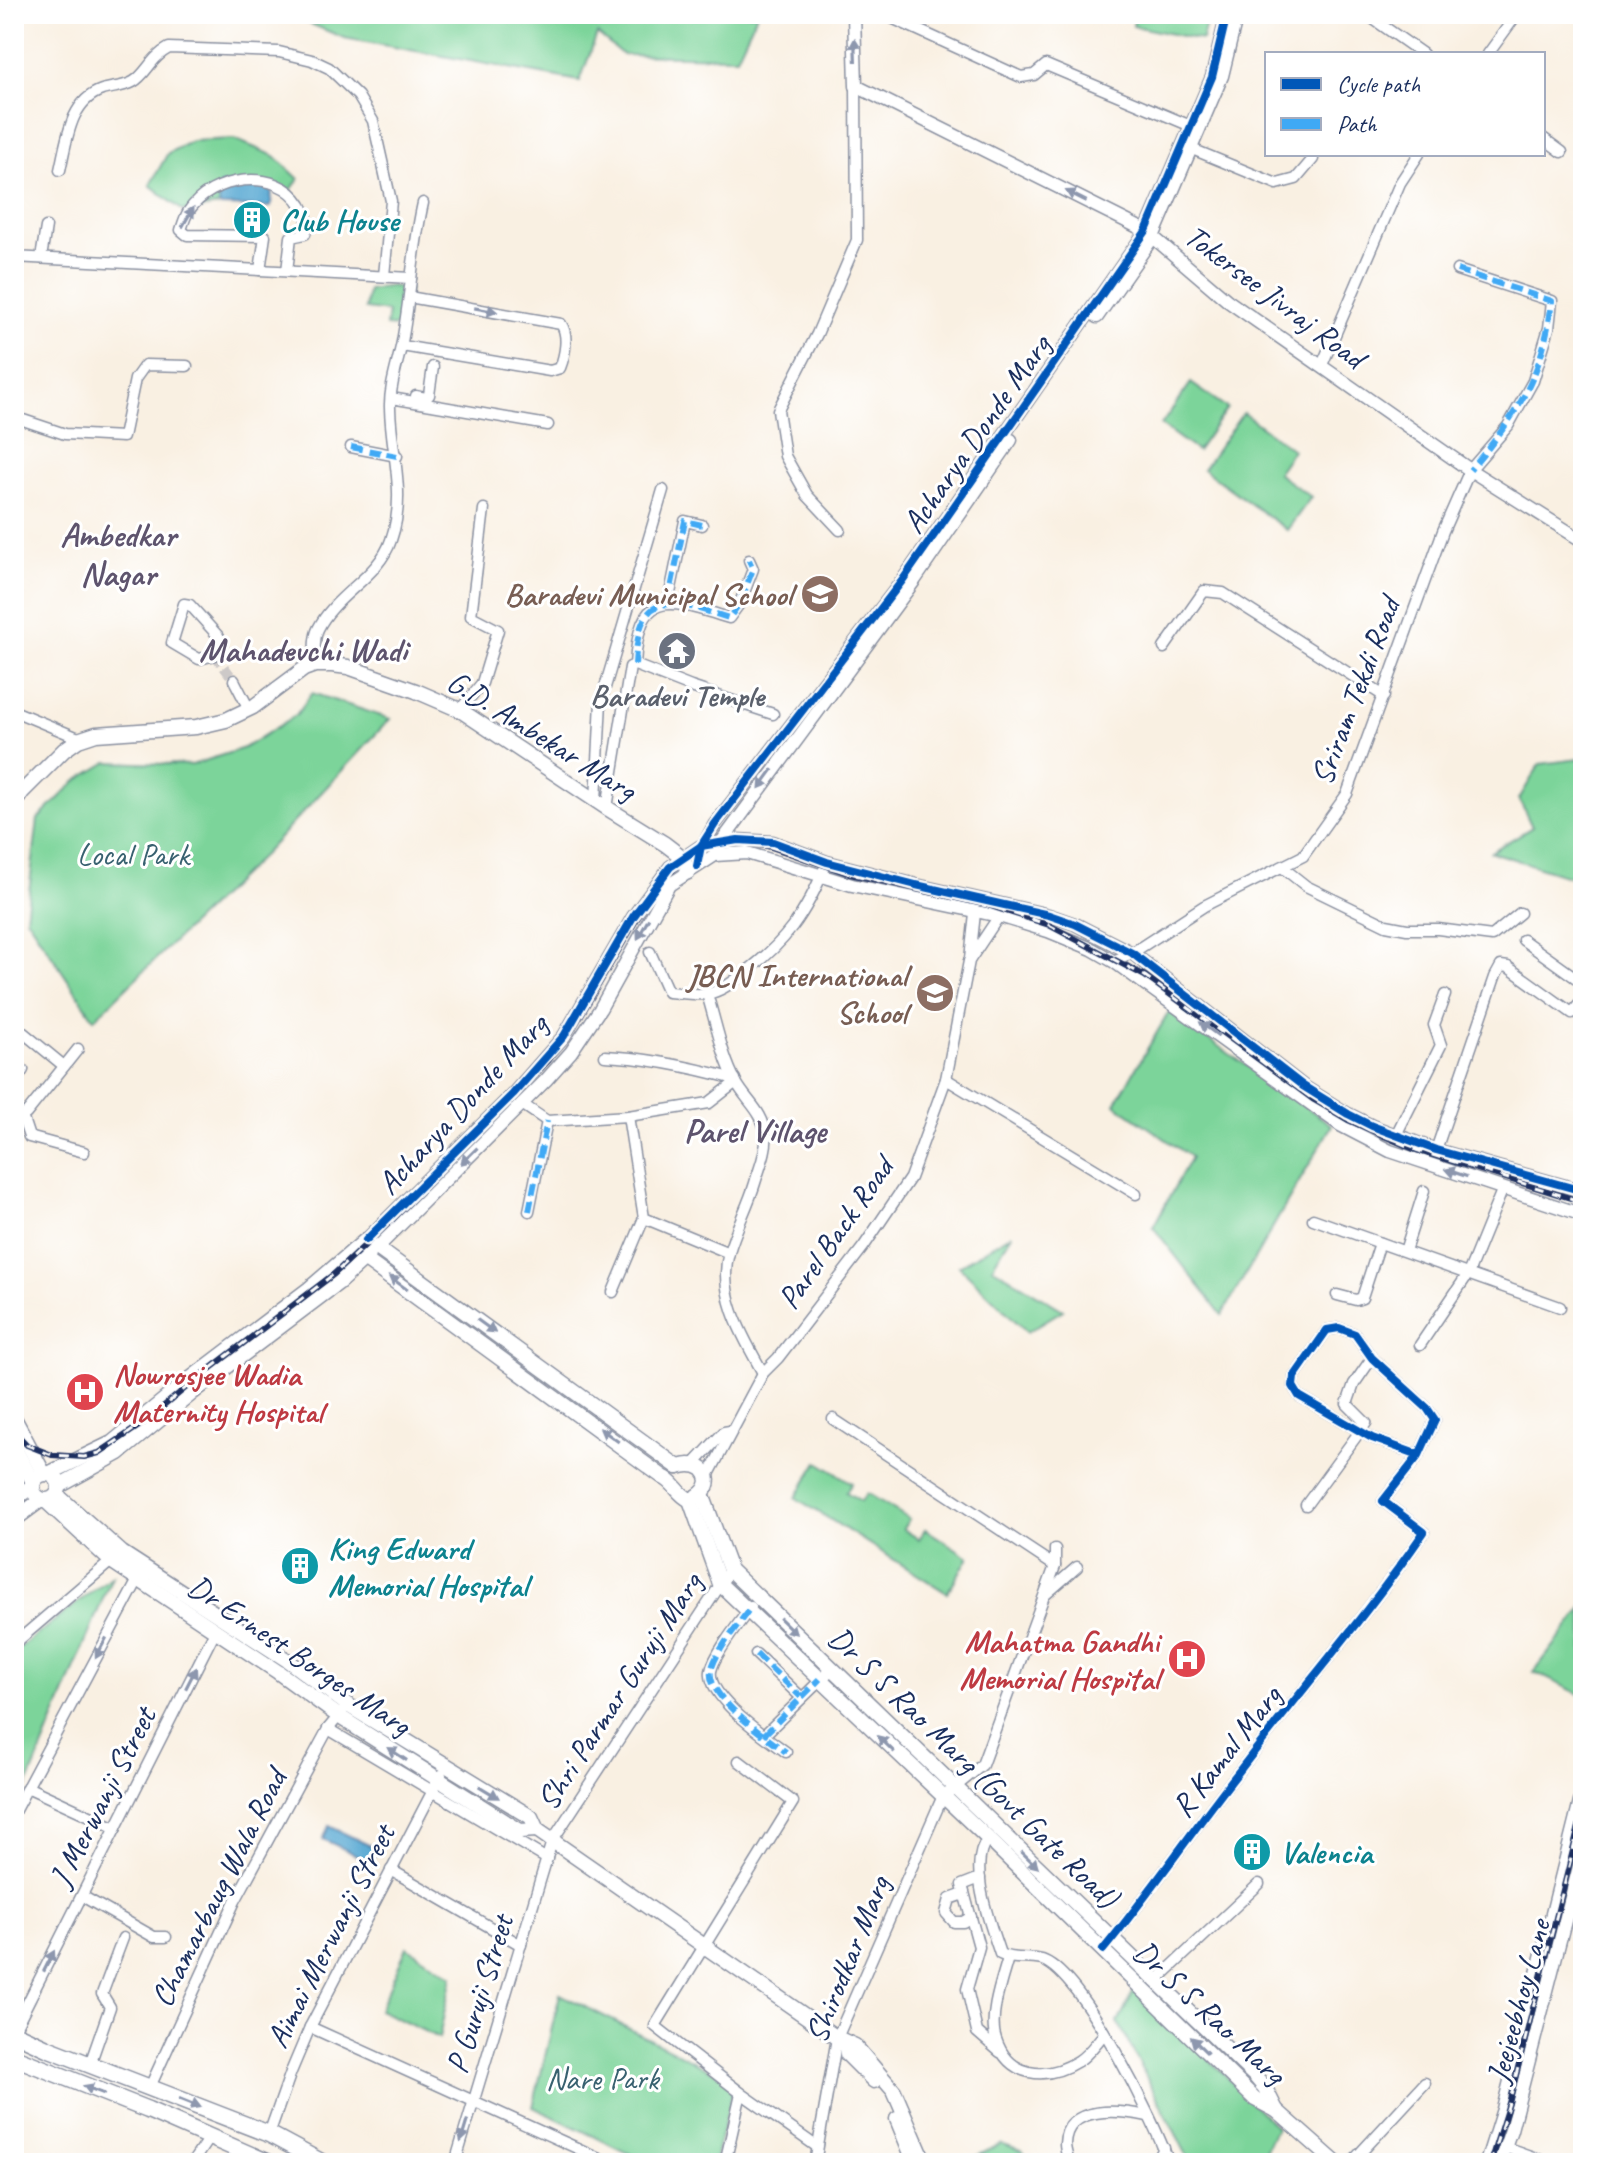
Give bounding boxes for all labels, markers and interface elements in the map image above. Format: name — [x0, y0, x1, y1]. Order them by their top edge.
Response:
one-way arrow — [849, 37, 862, 62]
legend — [1265, 52, 1545, 156]
text: Cycle path — [1337, 69, 1421, 99]
text: Path — [1337, 109, 1378, 139]
one-way arrow — [1065, 190, 1088, 203]
building icon: Club House — [231, 199, 273, 241]
place label: Club House — [280, 200, 402, 241]
one-way arrow — [181, 206, 195, 228]
street label: Tokersee Jivraj Road — [1177, 215, 1376, 380]
one-way arrow — [474, 305, 499, 317]
street label: Acharya Donde Marg — [893, 325, 1061, 541]
district label: Ambedkar Nagar — [60, 513, 180, 595]
school or university icon: Baradevi Municipal School — [799, 573, 841, 615]
place label: Baradevi Municipal School — [505, 574, 798, 615]
street label: Sriram Tekdi Road — [1301, 588, 1411, 790]
district label: Mahadevchi Wadi — [199, 628, 411, 671]
temple icon: Baradevi Temple — [656, 630, 698, 672]
street label: G.D. Ambekar Marg — [439, 661, 645, 811]
place label: Baradevi Temple — [590, 675, 766, 716]
one-way arrow — [759, 769, 775, 790]
park label: Local Park — [77, 834, 191, 875]
one-way arrow — [636, 918, 650, 940]
place label: JBCN International School — [685, 955, 913, 1033]
school or university icon: JBCN International School — [914, 972, 956, 1014]
street label: Acharya Donde Marg — [368, 1003, 558, 1203]
one-way arrow — [1198, 1021, 1220, 1037]
district label: Parel Village — [684, 1109, 829, 1152]
street label: Parel Back Road — [768, 1145, 906, 1317]
one-way arrow — [461, 1146, 479, 1165]
one-way arrow — [1444, 1166, 1468, 1179]
one-way arrow — [387, 1275, 409, 1291]
one-way arrow — [475, 1318, 496, 1334]
place label: Nowrosjee Wadia Maternity Hospital — [113, 1354, 329, 1432]
hospital icon: Nowrosjee Wadia Maternity Hospital — [64, 1371, 106, 1413]
one-way arrow — [598, 1428, 619, 1444]
place label: King Edward Memorial Hospital — [328, 1528, 534, 1606]
building icon: King Edward Memorial Hospital — [279, 1545, 321, 1587]
street label: Shri Parmar Guruji Marg — [527, 1563, 712, 1818]
street label: Dr Ernest Borges Marg — [180, 1566, 420, 1746]
one-way arrow — [778, 1617, 797, 1635]
street label: Dr S S Rao Marg (Govt Gate Road) — [820, 1618, 1129, 1918]
place label: Mahatma Gandhi Memorial Hospital — [960, 1621, 1165, 1699]
one-way arrow — [94, 1637, 108, 1659]
hospital icon: Mahatma Gandhi Memorial Hospital — [1166, 1638, 1208, 1680]
one-way arrow — [184, 1667, 198, 1690]
street label: R Kamal Marg — [1162, 1676, 1292, 1826]
street label: J Merwanji Street — [39, 1698, 167, 1895]
one-way arrow — [877, 1735, 896, 1753]
one-way arrow — [386, 1747, 408, 1761]
street label: Chamarbaug Wala Road — [141, 1759, 298, 2014]
one-way arrow — [478, 1785, 500, 1799]
street label: Aimai Merwanji Street — [257, 1815, 406, 2054]
building icon: Valencia — [1231, 1831, 1273, 1873]
place label: Valencia — [1280, 1832, 1375, 1873]
one-way arrow — [1020, 1850, 1039, 1868]
street label: Shirodkar Marg — [795, 1868, 900, 2049]
street label: P Guruji Street — [436, 1907, 524, 2078]
street label: Jeejeebhoy Lane — [1476, 1912, 1561, 2089]
street label: Dr S S Rao Marg — [1125, 1931, 1296, 2095]
one-way arrow — [43, 1949, 56, 1972]
one-way arrow — [1190, 2036, 1209, 2055]
park label: Nare Park — [546, 2058, 661, 2099]
one-way arrow — [82, 2083, 106, 2096]
one-way arrow — [178, 2097, 202, 2110]
one-way arrow — [457, 2120, 470, 2144]

